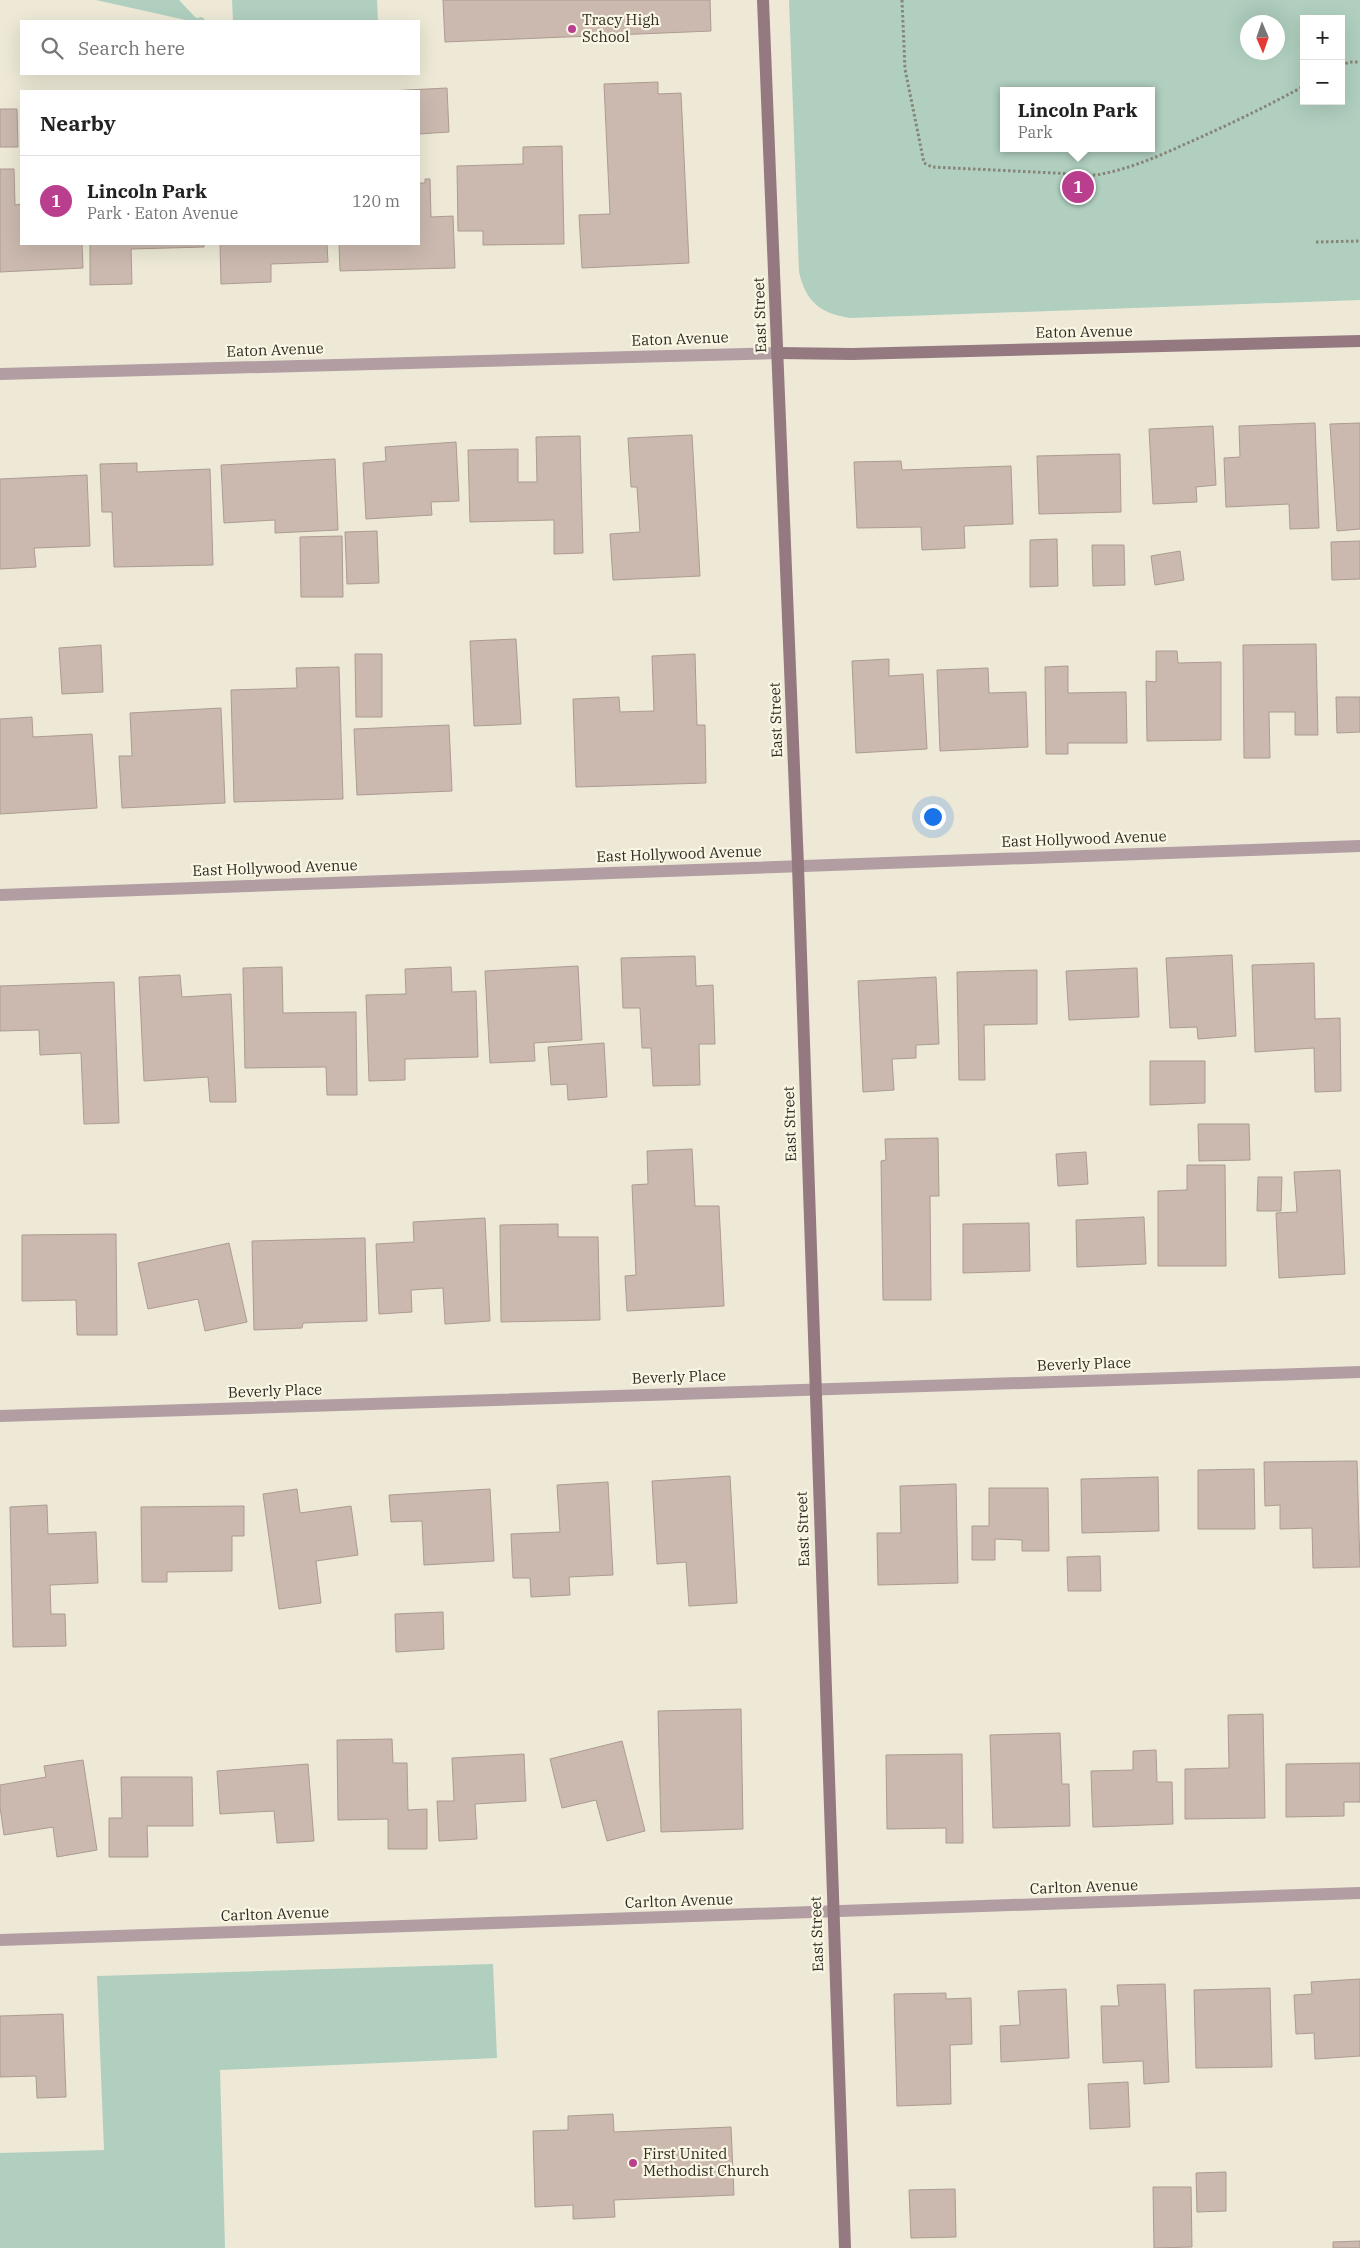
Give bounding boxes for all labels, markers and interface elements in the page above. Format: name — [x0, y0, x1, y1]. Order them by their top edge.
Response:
place label: Tracy High School — [582, 10, 660, 46]
north arrow — [1240, 15, 1285, 60]
map controls — [1300, 15, 1345, 105]
button: + — [1300, 15, 1345, 60]
search box — [20, 20, 420, 75]
marker: Tracy High School — [566, 23, 578, 35]
icon: search — [38, 34, 66, 62]
text: Search here — [78, 36, 185, 60]
button: − — [1300, 60, 1345, 105]
popup — [1000, 87, 1155, 152]
text: Lincoln Park — [1018, 98, 1137, 122]
text: Nearby — [40, 109, 116, 137]
text: Park — [1018, 122, 1053, 142]
pin: 1 — [1062, 168, 1094, 206]
text: Lincoln Park — [87, 179, 207, 203]
text: 1 — [51, 191, 61, 211]
text: 120 m — [352, 191, 400, 211]
text: Park · Eaton Avenue — [87, 203, 238, 223]
street label: East Street — [749, 277, 770, 353]
street label: Eaton Avenue — [1035, 321, 1133, 342]
street label: Eaton Avenue — [631, 327, 729, 350]
street label: Eaton Avenue — [226, 338, 324, 361]
street label: East Street — [765, 682, 786, 758]
your location — [920, 804, 946, 830]
street label: East Hollywood Avenue — [1001, 826, 1167, 851]
street label: East Hollywood Avenue — [596, 841, 762, 866]
street label: East Hollywood Avenue — [192, 855, 358, 880]
street label: East Street — [779, 1086, 800, 1162]
street label: Beverly Place — [1037, 1352, 1131, 1375]
street label: Beverly Place — [632, 1365, 726, 1388]
street label: Beverly Place — [228, 1379, 322, 1402]
street label: East Street — [792, 1491, 813, 1567]
street label: Carlton Avenue — [1029, 1875, 1139, 1898]
street label: Carlton Avenue — [624, 1889, 734, 1912]
street label: East Street — [806, 1896, 827, 1972]
street label: Carlton Avenue — [220, 1902, 330, 1925]
place label: First United Methodist Church — [643, 2144, 769, 2180]
marker: First United Methodist Church — [627, 2157, 639, 2169]

